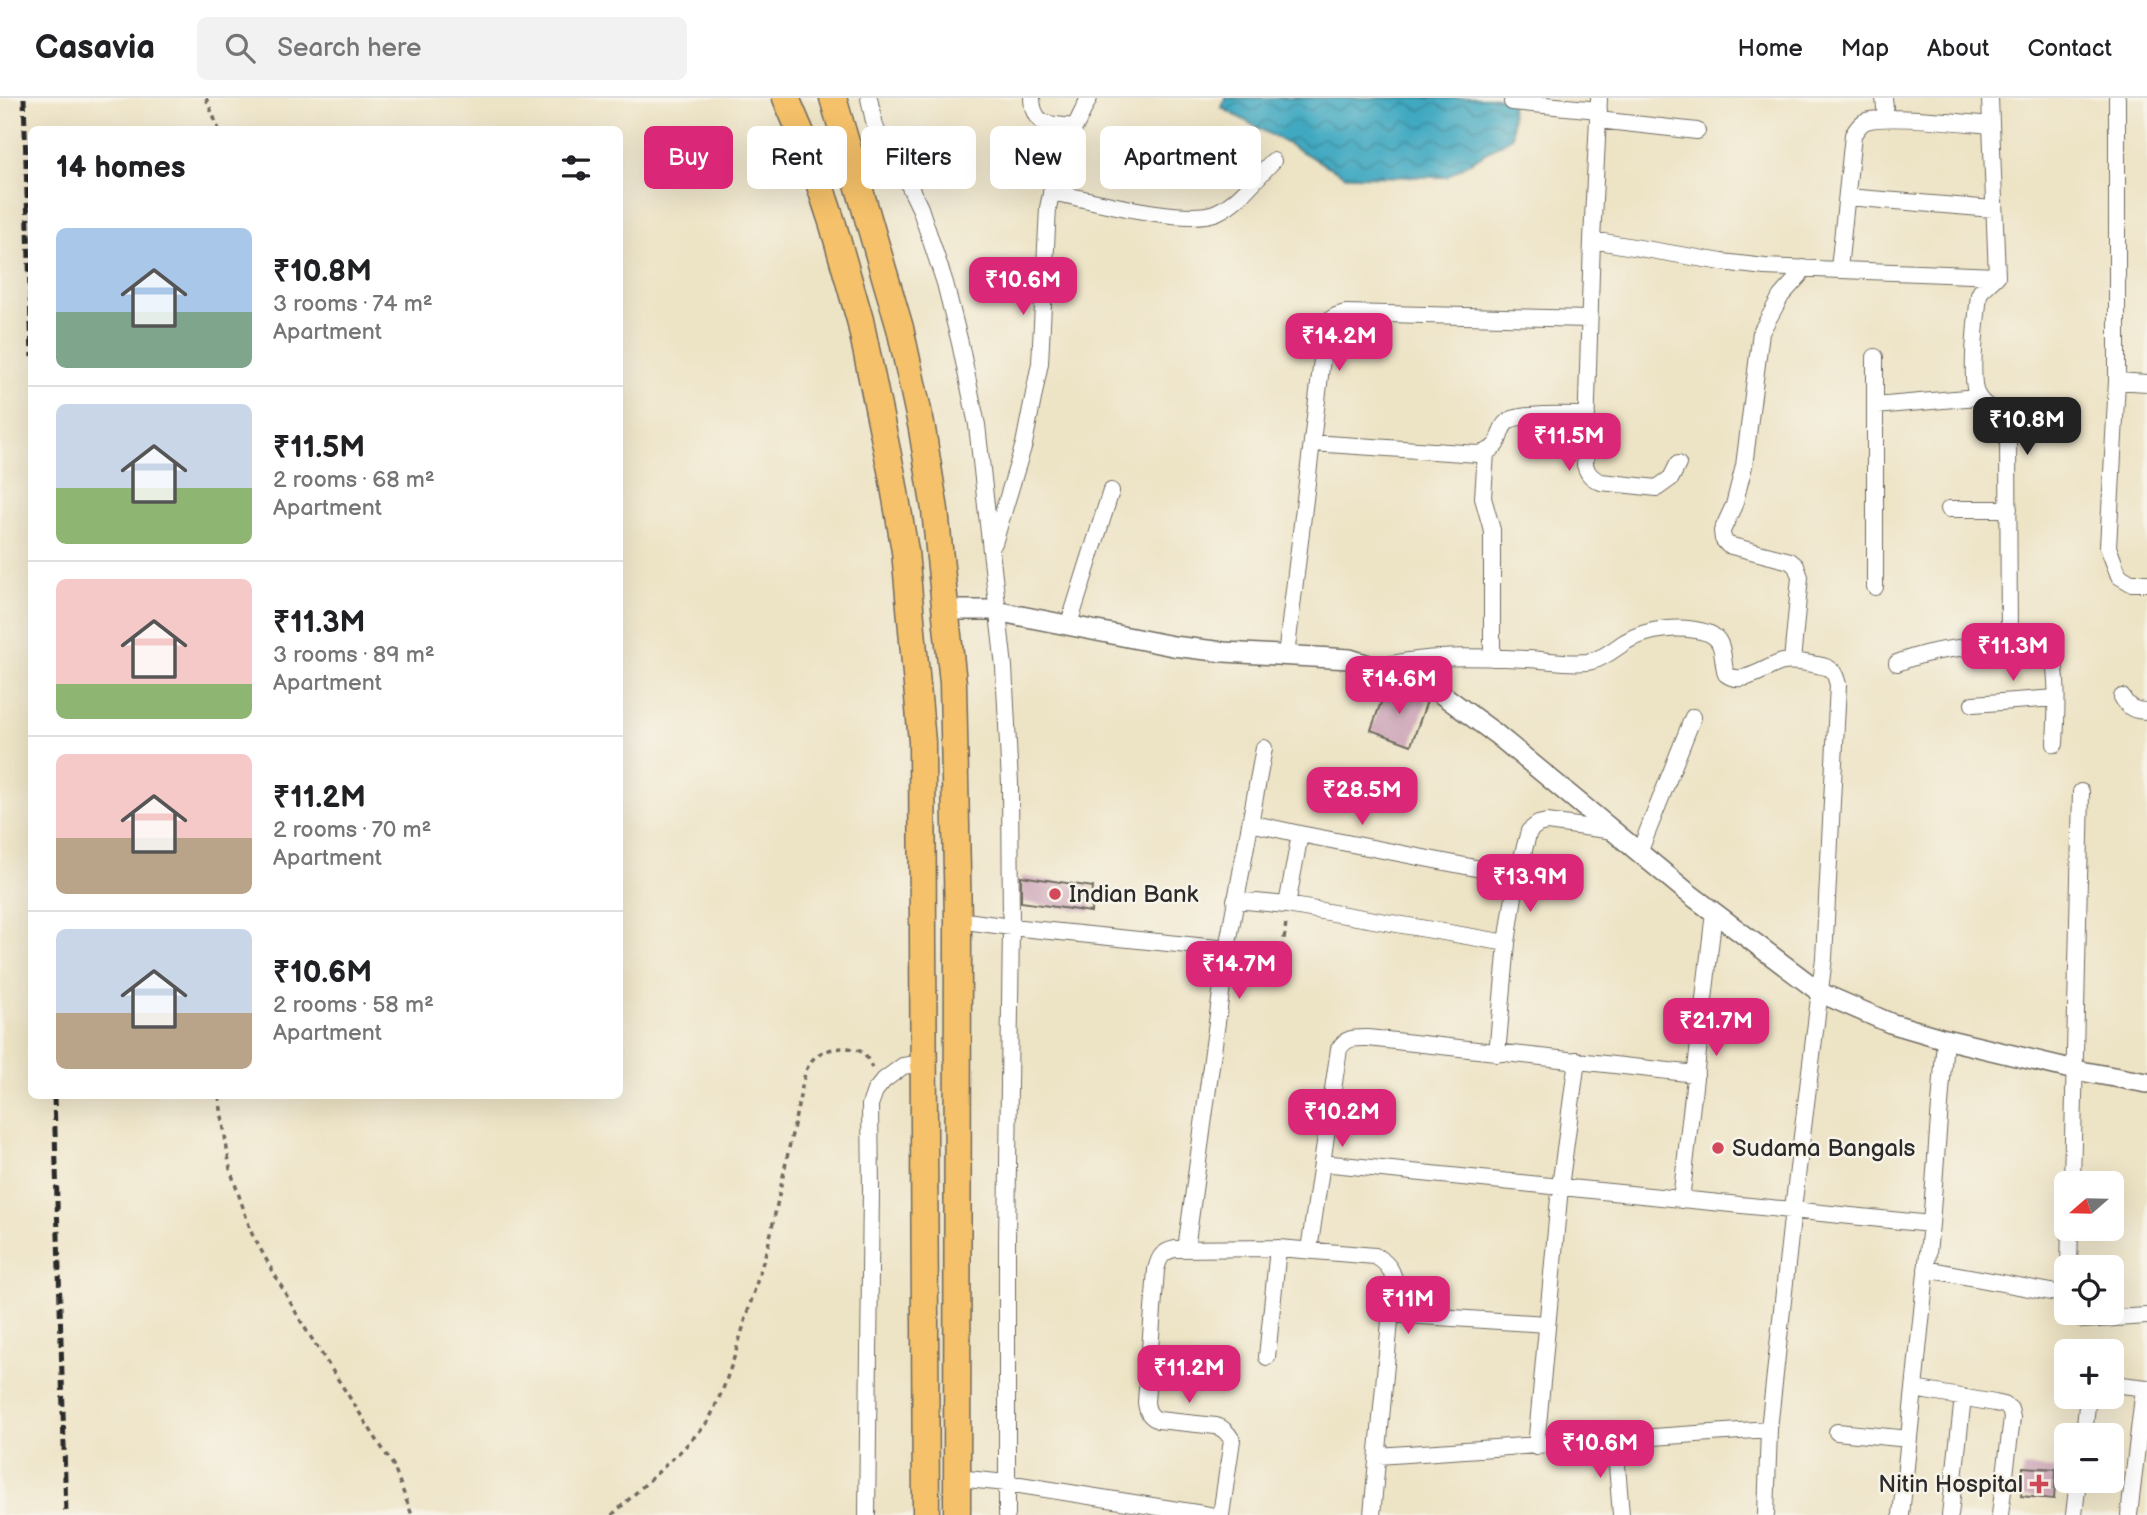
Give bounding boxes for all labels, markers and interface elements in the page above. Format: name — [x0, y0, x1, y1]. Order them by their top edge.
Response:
search box — [197, 17, 687, 80]
text: Casavia — [35, 28, 155, 68]
icon: search — [221, 29, 259, 67]
text: Search here — [277, 33, 421, 64]
text: Home — [1738, 34, 1803, 63]
text: Map — [1841, 34, 1889, 63]
text: About — [1927, 34, 1989, 63]
text: Contact — [2027, 34, 2112, 63]
chip: Buy — [644, 126, 733, 189]
chip: Rent — [747, 126, 847, 189]
chip: Filters — [861, 126, 976, 189]
chip: New — [990, 126, 1086, 189]
chip: Apartment — [1100, 126, 1261, 189]
icon: filters — [557, 149, 595, 187]
text: 14 homes — [56, 150, 185, 186]
text: ₹10.8M — [273, 254, 372, 290]
icon: home — [112, 256, 196, 340]
pin: ₹10.6M — [966, 258, 1080, 317]
text: ₹10.6M — [985, 266, 1061, 294]
text: 3 rooms · 74 m² — [273, 290, 433, 318]
pin: ₹14.2M — [1282, 314, 1396, 373]
text: Apartment — [273, 318, 382, 346]
text: ₹14.2M — [1301, 322, 1377, 350]
pin: ₹10.8M — [1970, 398, 2084, 457]
text: ₹10.8M — [1989, 406, 2065, 434]
pin: ₹11.5M — [1512, 414, 1626, 473]
text: ₹11.5M — [1534, 422, 1604, 450]
text: ₹11.5M — [273, 430, 365, 466]
icon: home — [112, 432, 196, 516]
text: 2 rooms · 68 m² — [273, 466, 435, 494]
text: Apartment — [273, 494, 382, 522]
text: ₹11.3M — [273, 605, 365, 641]
icon: home — [112, 607, 196, 691]
pin: ₹11.3M — [1956, 624, 2070, 683]
text: ₹11.3M — [1978, 632, 2048, 660]
text: 3 rooms · 89 m² — [273, 641, 435, 669]
pin: ₹14.6M — [1342, 656, 1456, 716]
text: ₹14.6M — [1361, 665, 1437, 693]
text: Apartment — [273, 669, 382, 697]
pin: ₹28.5M — [1305, 768, 1419, 827]
text: ₹28.5M — [1323, 776, 1401, 804]
text: ₹11.2M — [273, 780, 366, 816]
icon: home — [112, 782, 196, 866]
text: 2 rooms · 70 m² — [273, 816, 432, 844]
text: Apartment — [273, 844, 382, 872]
pin: ₹13.9M — [1473, 854, 1587, 914]
text: ₹13.9M — [1493, 863, 1567, 891]
place label: Indian Bank — [1069, 880, 1199, 909]
marker: Indian Bank — [1047, 886, 1063, 902]
pin: ₹14.7M — [1182, 942, 1296, 1001]
text: ₹14.7M — [1202, 950, 1276, 978]
text: ₹10.6M — [273, 955, 372, 991]
icon: home — [112, 957, 196, 1041]
text: 2 rooms · 58 m² — [273, 991, 434, 1019]
pin: ₹21.7M — [1659, 998, 1773, 1058]
text: ₹21.7M — [1679, 1007, 1753, 1035]
text: Apartment — [273, 1019, 382, 1047]
pin: ₹10.2M — [1285, 1090, 1399, 1149]
text: ₹10.2M — [1304, 1098, 1380, 1126]
place label: Sudama Bangals — [1732, 1134, 1916, 1163]
marker: Sudama Bangals — [1710, 1140, 1726, 1156]
north arrow — [2054, 1171, 2124, 1241]
map controls — [2054, 1171, 2124, 1493]
button: locate — [2054, 1255, 2124, 1325]
pin: ₹11M — [1367, 1276, 1449, 1336]
text: ₹11M — [1382, 1285, 1434, 1313]
button: + — [2054, 1339, 2124, 1409]
pin: ₹11.2M — [1132, 1346, 1246, 1405]
text: ₹11.2M — [1153, 1354, 1225, 1382]
pin: ₹10.6M — [1543, 1420, 1657, 1480]
button: − — [2054, 1423, 2124, 1493]
text: ₹10.6M — [1562, 1429, 1638, 1457]
place label: Nitin Hospital — [1878, 1470, 2023, 1499]
marker: Nitin Hospital — [2029, 1474, 2049, 1494]

